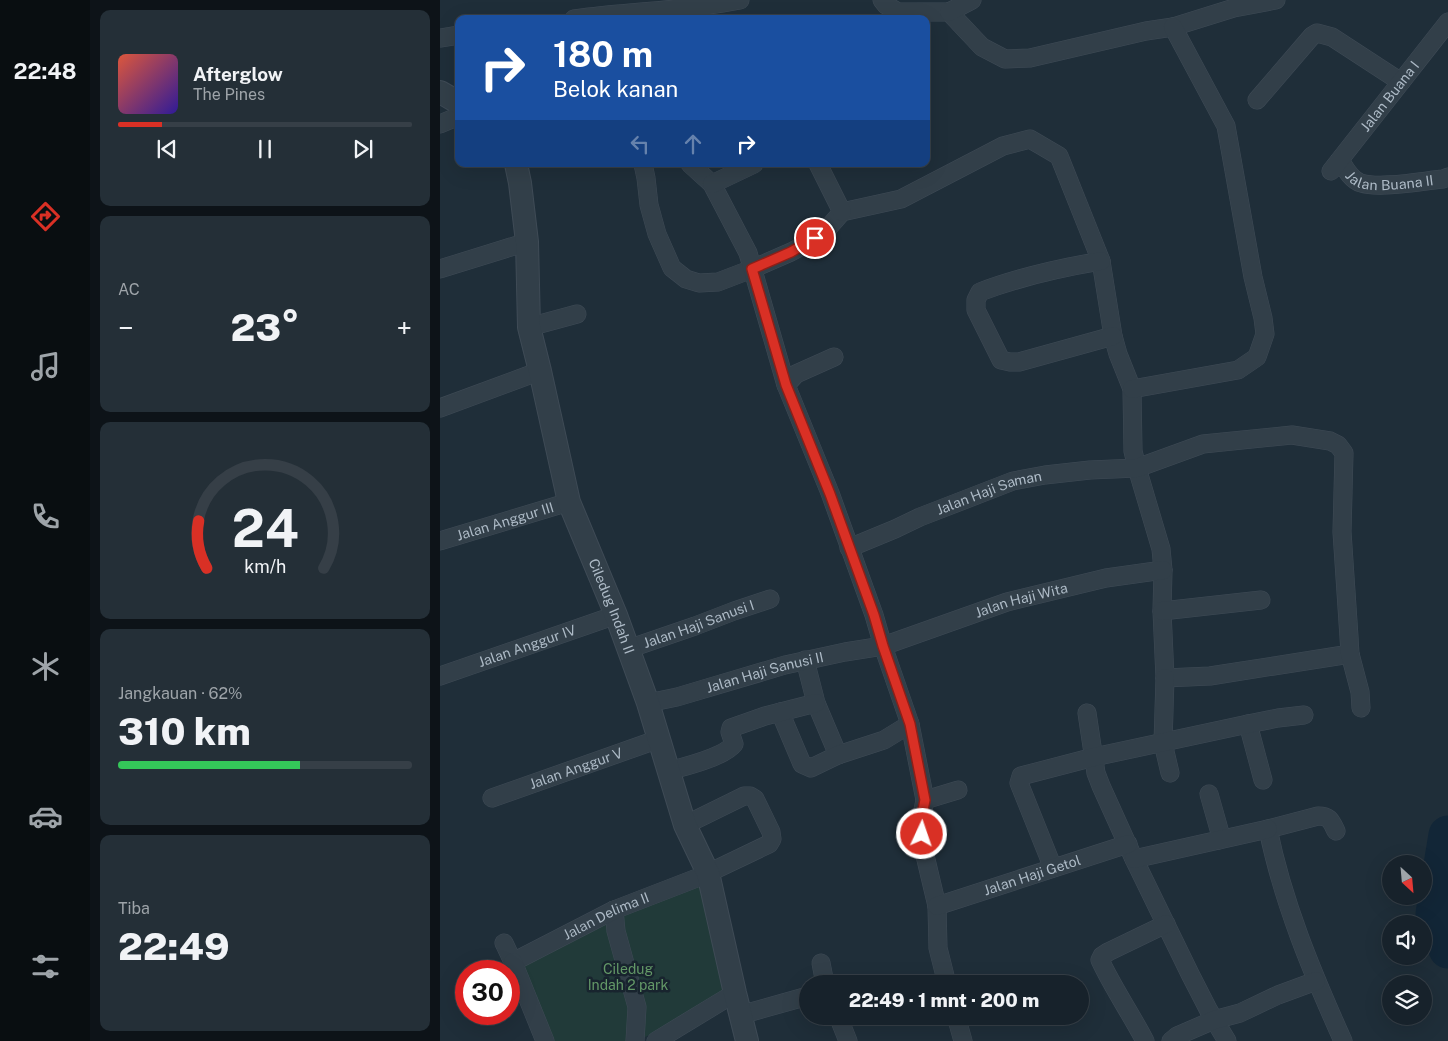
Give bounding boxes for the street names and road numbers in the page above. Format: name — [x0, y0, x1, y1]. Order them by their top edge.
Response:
street label: Jalan Buana I — [1357, 58, 1422, 135]
street label: Jalan Buana II — [1342, 168, 1434, 193]
street label: Jalan Haji Saman — [934, 468, 1043, 518]
street label: Jalan Anggur III — [455, 499, 556, 544]
street label: Ciledug Indah II — [585, 556, 637, 656]
street label: Jalan Haji Wita — [973, 580, 1069, 621]
street label: Jalan Haji Sanusi I — [641, 597, 756, 651]
street label: Jalan Anggur IV — [476, 621, 578, 670]
street label: Jalan Haji Sanusi II — [704, 649, 825, 696]
street label: Jalan Anggur V — [527, 744, 625, 792]
street label: Jalan Haji Getol — [982, 852, 1083, 898]
street label: Jalan Delima II — [560, 889, 651, 943]

